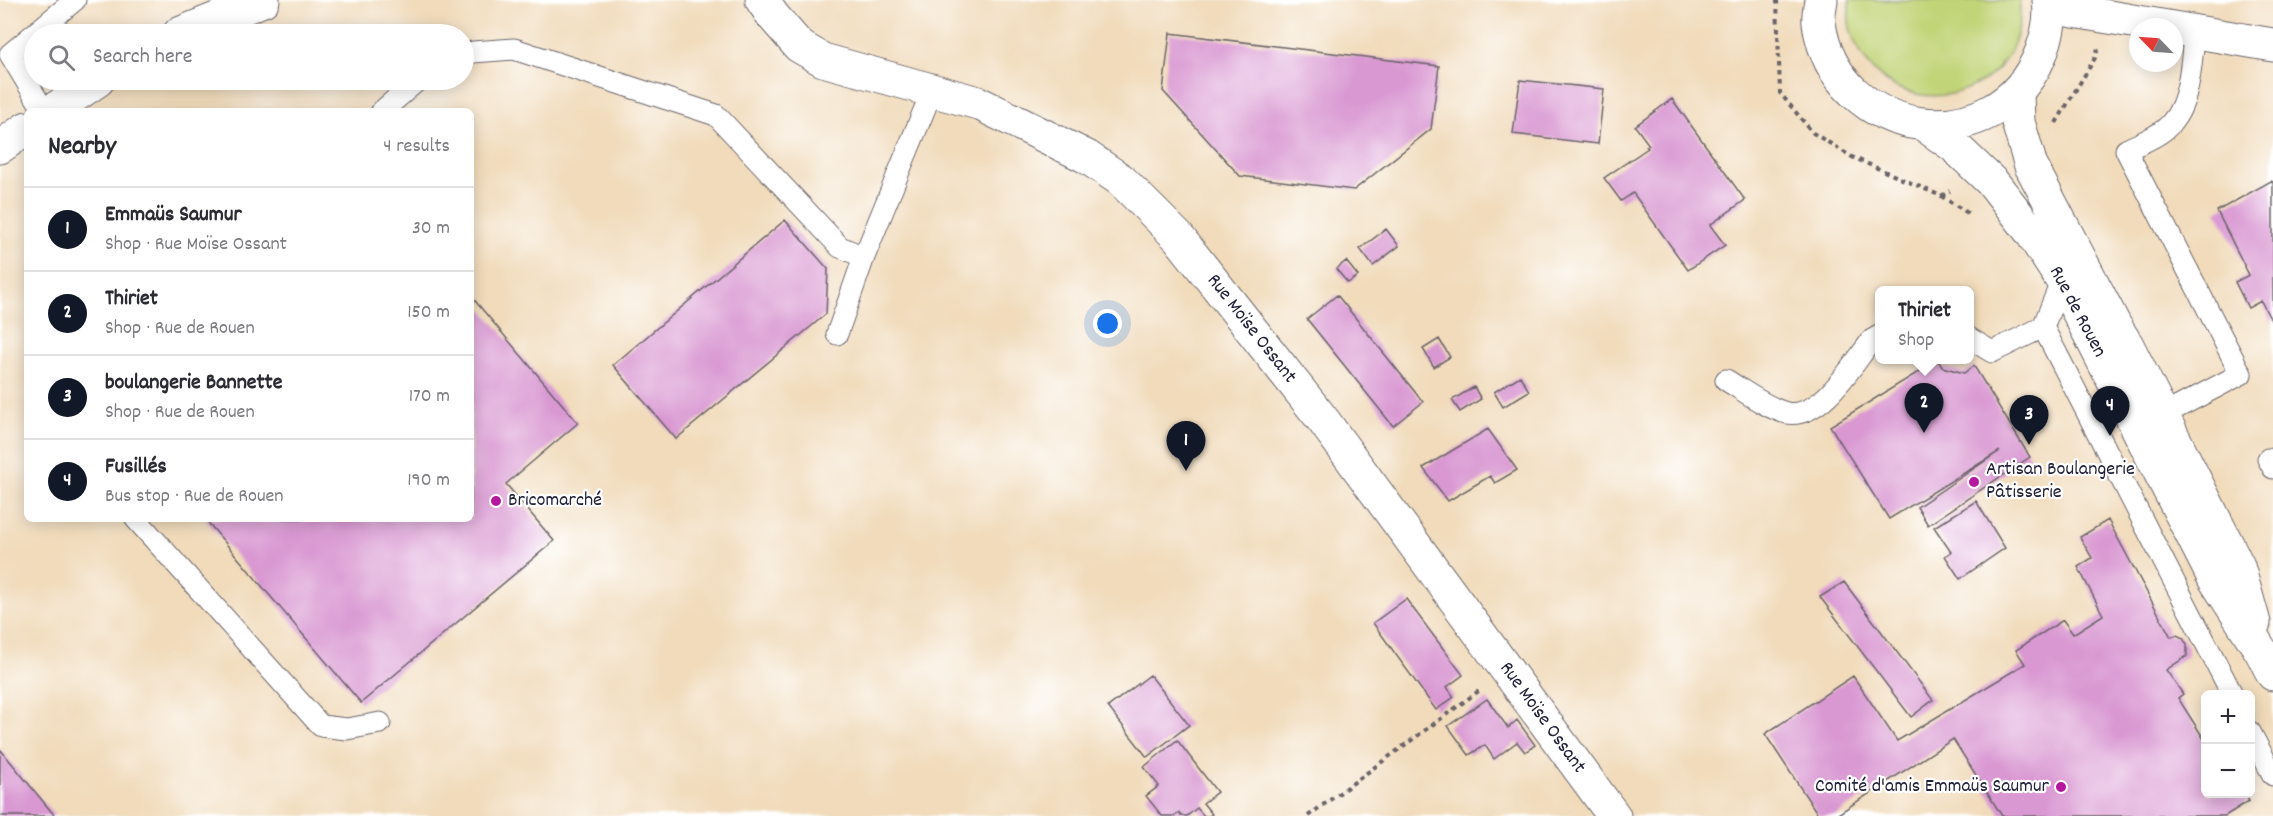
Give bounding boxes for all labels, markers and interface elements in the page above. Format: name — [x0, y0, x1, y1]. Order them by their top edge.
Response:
north arrow — [2129, 18, 2183, 72]
search box — [24, 24, 474, 90]
icon: search — [45, 41, 78, 74]
text: Search here — [93, 42, 192, 73]
text: Nearby — [48, 129, 116, 166]
text: 4 results — [383, 133, 450, 161]
text: Emmaüs Saumur — [105, 200, 242, 231]
text: 1 — [65, 215, 70, 243]
text: 30 m — [412, 215, 450, 243]
text: Shop · Rue Moïse Ossant — [105, 231, 287, 259]
street label: Rue de Rouen — [2041, 261, 2113, 363]
street label: Rue Moïse Ossant — [1199, 268, 1303, 390]
text: Thiriet — [105, 284, 158, 315]
popup — [1875, 286, 1974, 364]
text: Thiriet — [1898, 296, 1951, 327]
text: 2 — [63, 299, 72, 327]
text: 150 m — [407, 299, 450, 327]
your location — [1093, 309, 1122, 338]
text: Shop · Rue de Rouen — [105, 315, 255, 343]
text: Shop — [1898, 327, 1934, 355]
text: boulangerie Bannette — [105, 368, 282, 399]
text: 3 — [63, 383, 72, 411]
text: 170 m — [409, 383, 450, 411]
pin: 2 — [1904, 384, 1944, 433]
pin: 4 — [2090, 386, 2130, 436]
pin: 3 — [2010, 396, 2048, 445]
text: Shop · Rue de Rouen — [105, 399, 255, 427]
pin: 1 — [1166, 422, 1206, 471]
text: Fusillés — [105, 452, 167, 483]
place label: Artisan Boulangerie Pâtisserie — [1986, 456, 2135, 507]
text: 4 — [63, 467, 72, 495]
text: 190 m — [407, 467, 450, 495]
marker: Artisan Boulangerie Pâtisserie — [1967, 475, 1981, 489]
text: Bus stop · Rue de Rouen — [105, 483, 284, 511]
place label: Bricomarché — [508, 487, 602, 515]
marker: Bricomarché — [489, 494, 503, 508]
street label: Rue Moïse Ossant — [1492, 656, 1592, 780]
map controls — [2201, 690, 2255, 798]
button: + — [2201, 690, 2255, 744]
button: − — [2201, 744, 2255, 798]
place label: Comité d'amis Emmaüs Saumur — [1815, 773, 2050, 801]
marker: Comité d'amis Emmaüs Saumur — [2054, 780, 2068, 794]

